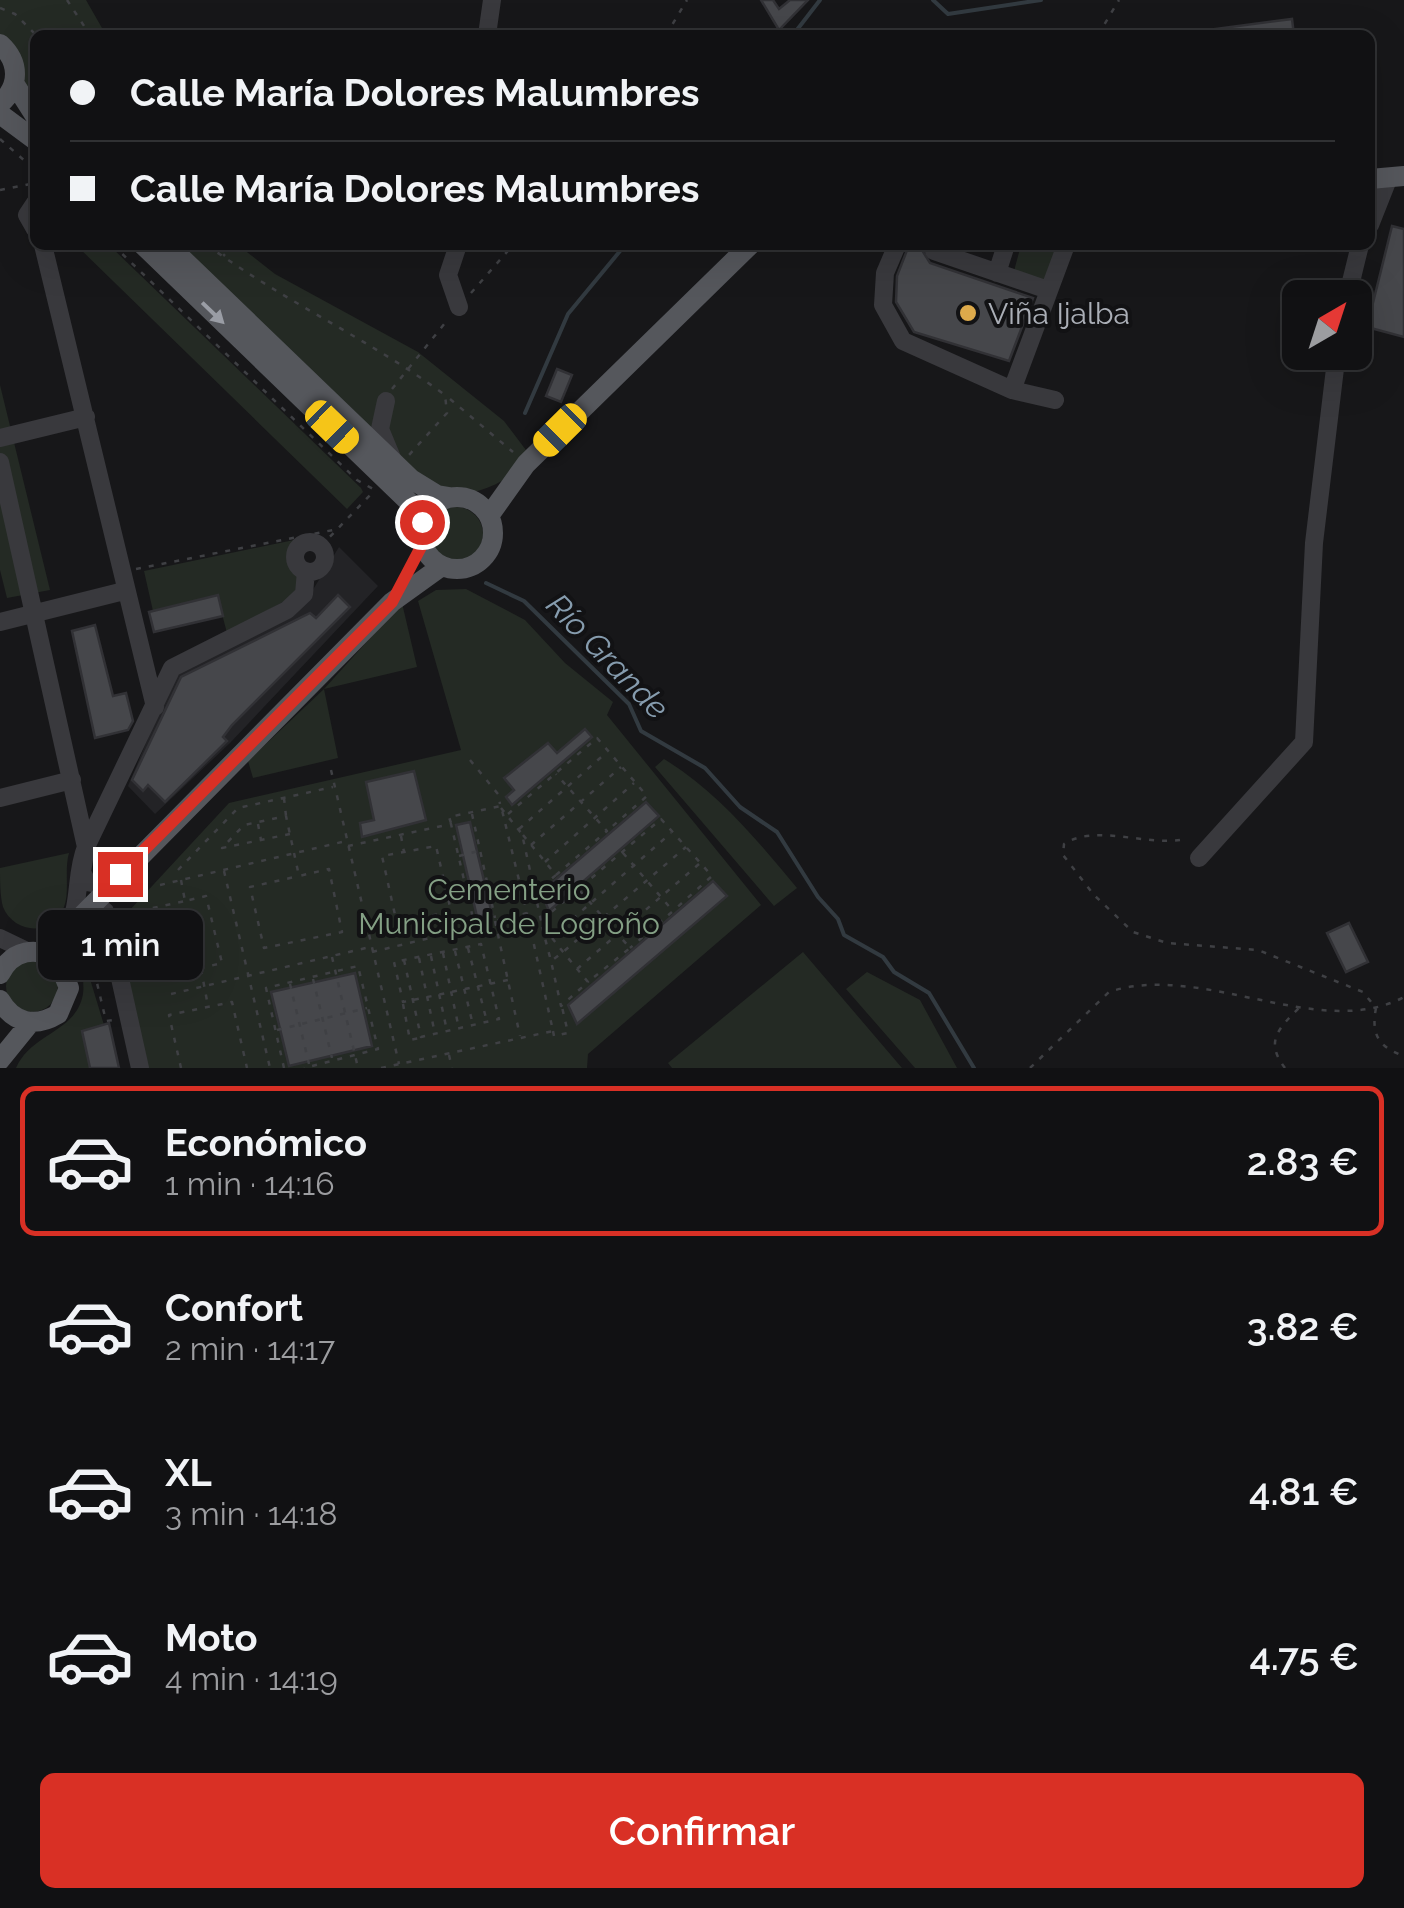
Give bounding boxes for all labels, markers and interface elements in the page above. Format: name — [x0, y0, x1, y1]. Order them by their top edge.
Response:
text: Calle María Dolores Malumbres — [130, 70, 699, 115]
text: Calle María Dolores Malumbres — [130, 166, 699, 211]
north arrow — [1282, 280, 1372, 370]
map controls — [1282, 280, 1372, 370]
place label: Viña Ijalba — [988, 296, 1130, 331]
one-way arrow — [201, 301, 225, 324]
marker: Viña Ijalba — [957, 302, 979, 324]
car — [300, 395, 364, 459]
car — [528, 398, 592, 462]
route start — [400, 500, 445, 545]
water label: Río Grande — [540, 586, 676, 726]
route end — [98, 852, 143, 897]
park label: Cementerio Municipal de Logroño — [358, 872, 660, 941]
callout: 1 min — [38, 909, 202, 979]
text: 1 min — [81, 926, 160, 963]
icon: car — [45, 1116, 135, 1206]
text: Económico — [165, 1120, 367, 1165]
text: 2.83 € — [1247, 1139, 1359, 1184]
text: 1 min · 14:16 — [165, 1165, 334, 1202]
icon: car — [45, 1281, 135, 1371]
text: Confort — [165, 1285, 303, 1330]
text: 3.82 € — [1247, 1304, 1359, 1349]
text: 2 min · 14:17 — [165, 1330, 335, 1367]
icon: car — [45, 1446, 135, 1536]
text: XL — [165, 1450, 212, 1495]
text: 4.81 € — [1249, 1469, 1359, 1514]
text: 3 min · 14:18 — [165, 1495, 338, 1532]
icon: car — [45, 1611, 135, 1701]
text: Moto — [165, 1615, 258, 1660]
text: 4.75 € — [1249, 1634, 1359, 1679]
text: 4 min · 14:19 — [165, 1660, 338, 1697]
button: Confirmar — [40, 1773, 1364, 1888]

